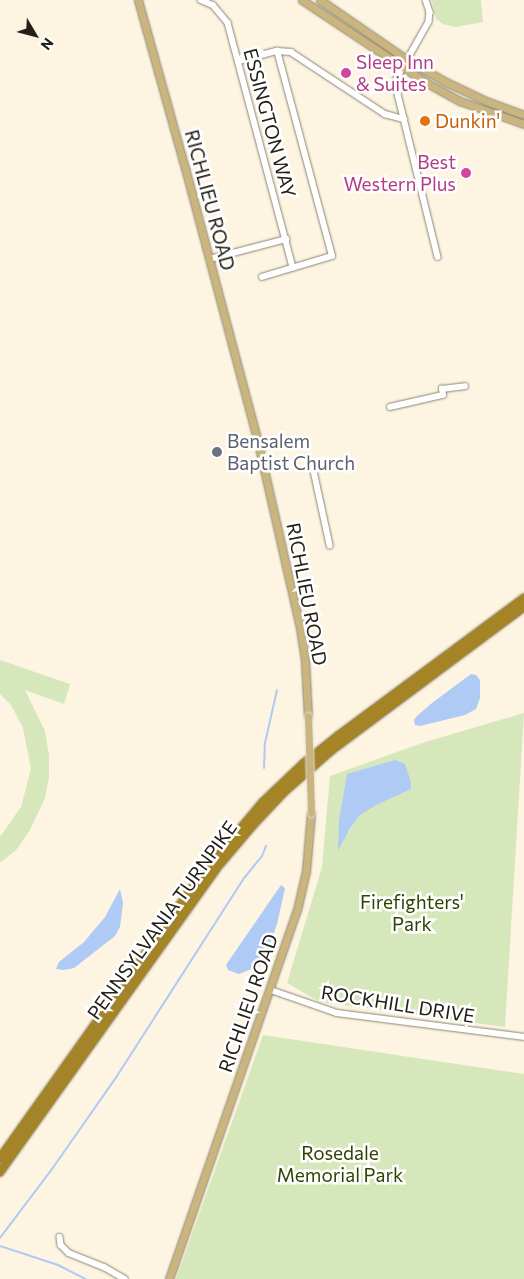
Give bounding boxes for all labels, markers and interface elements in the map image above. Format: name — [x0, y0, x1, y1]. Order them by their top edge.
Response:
north arrow — [10, 10, 60, 60]
text: N — [37, 35, 57, 54]
street label: ESSINGTON WAY — [239, 46, 301, 200]
place label: Sleep Inn & Suites — [356, 51, 434, 95]
marker: Sleep Inn & Suites — [340, 67, 352, 79]
place label: Dunkin' — [435, 110, 500, 132]
marker: Dunkin' — [419, 115, 431, 127]
street label: RICHLIEU ROAD — [180, 127, 240, 273]
place label: Best Western Plus — [344, 151, 456, 195]
marker: Best Western Plus — [460, 167, 472, 179]
place label: Bensalem Baptist Church — [227, 430, 355, 474]
marker: Bensalem Baptist Church — [211, 446, 223, 458]
street label: RICHLIEU ROAD — [282, 521, 332, 667]
street label: PENNSYLVANIA TURNPIKE — [82, 816, 242, 1024]
park label: Firefighters' Park — [360, 891, 464, 935]
street label: RICHLIEU ROAD — [214, 931, 282, 1075]
street label: ROCKHILL DRIVE — [320, 981, 476, 1027]
park label: Rosedale Memorial Park — [277, 1142, 403, 1186]

